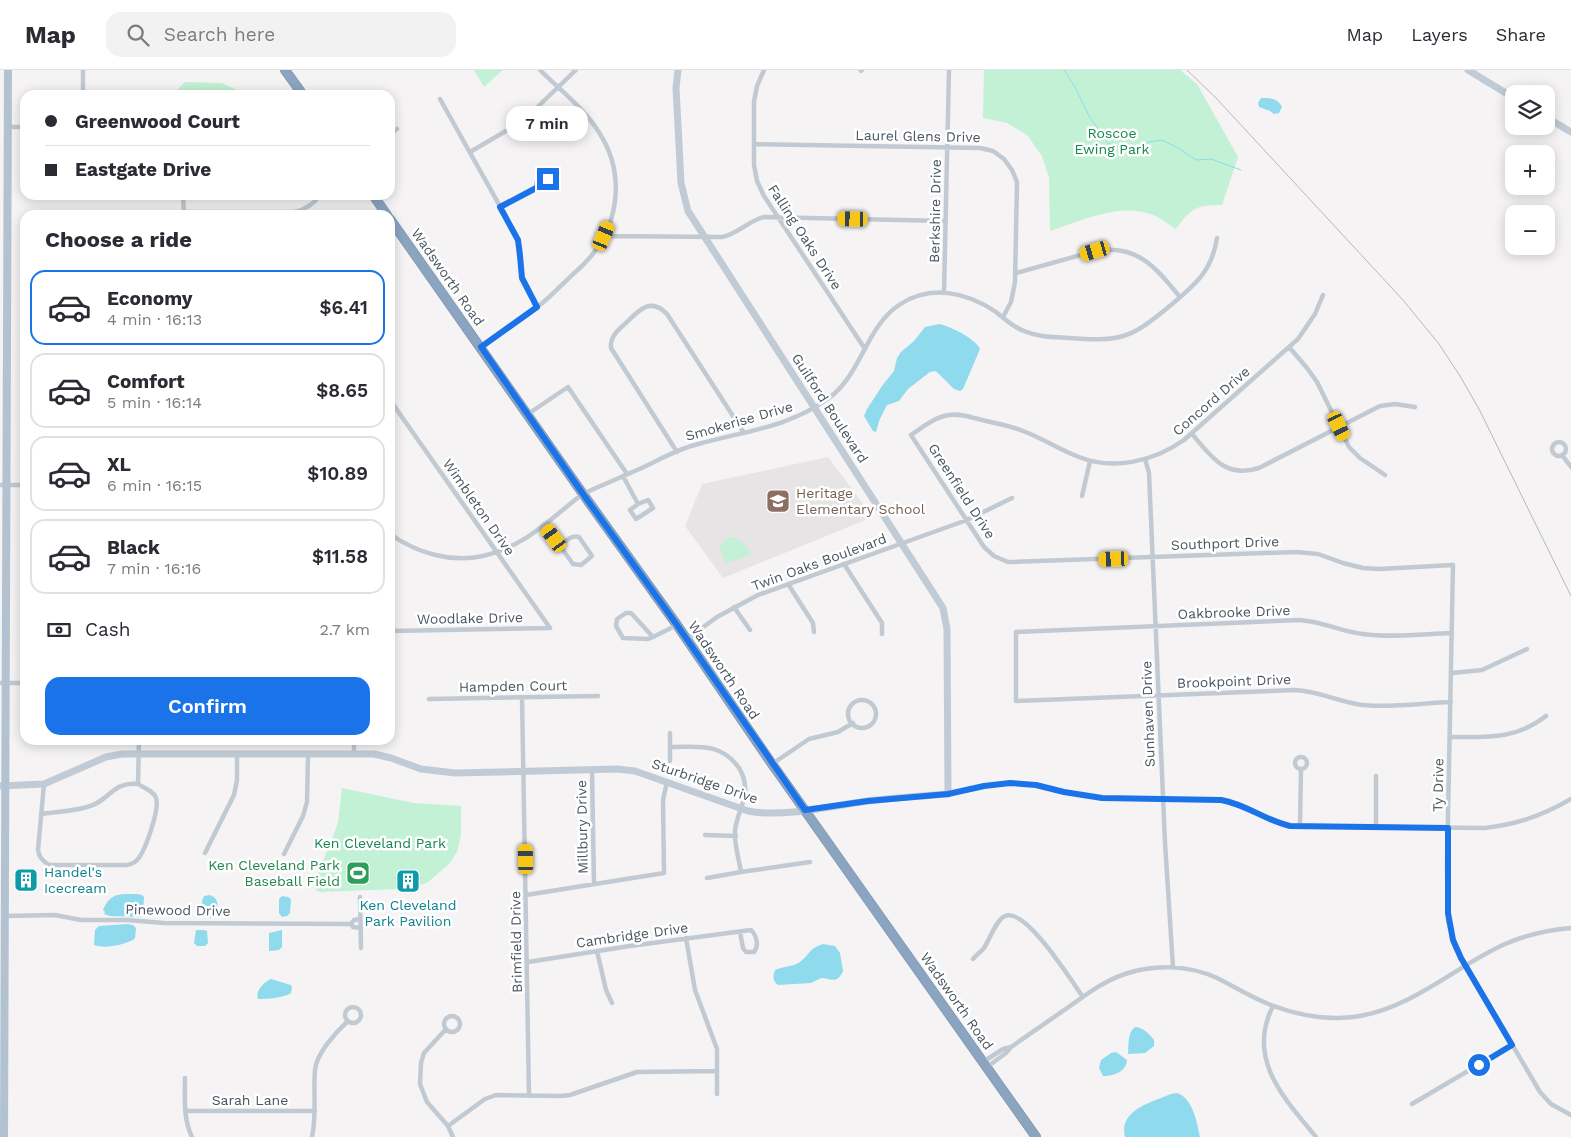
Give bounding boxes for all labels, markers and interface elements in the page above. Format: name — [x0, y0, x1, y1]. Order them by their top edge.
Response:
search box — [106, 12, 456, 57]
text: Map — [25, 21, 76, 49]
icon: search — [124, 21, 152, 49]
text: Search here — [164, 23, 275, 46]
text: Map — [1346, 24, 1383, 45]
text: Layers — [1411, 24, 1468, 45]
text: Share — [1496, 24, 1546, 45]
map controls — [1505, 85, 1555, 255]
button: layers — [1505, 85, 1555, 135]
callout: 7 min — [507, 106, 589, 142]
text: Greenwood Court — [75, 110, 240, 133]
text: 7 min — [525, 114, 569, 133]
park label: Roscoe Ewing Park — [1075, 125, 1150, 157]
street label: Laurel Glens Drive — [855, 127, 981, 145]
button: + — [1505, 145, 1555, 195]
text: Eastgate Drive — [75, 158, 211, 181]
street label: Berkshire Drive — [926, 159, 944, 263]
route end — [537, 168, 559, 190]
street label: Falling Oaks Drive — [765, 181, 845, 293]
button: − — [1505, 205, 1555, 255]
car — [837, 211, 868, 227]
car — [591, 219, 616, 253]
street label: Wadsworth Road — [408, 225, 488, 329]
text: Choose a ride — [45, 227, 192, 252]
car — [1078, 240, 1111, 262]
icon: car — [47, 285, 92, 330]
text: Economy — [107, 287, 192, 310]
text: $6.41 — [320, 296, 368, 319]
text: 4 min · 16:13 — [107, 310, 202, 329]
street label: Guilford Boulevard — [789, 350, 871, 466]
street label: Concord Drive — [1169, 363, 1253, 439]
icon: car — [47, 368, 92, 413]
text: Comfort — [107, 370, 185, 393]
text: $8.65 — [316, 379, 368, 402]
text: 5 min · 16:14 — [107, 393, 202, 412]
street label: Smokerise Drive — [683, 398, 795, 444]
car — [1325, 409, 1352, 443]
street label: Greenfield Drive — [925, 440, 999, 542]
icon: car — [47, 451, 92, 496]
text: XL — [107, 453, 131, 476]
street label: Wimbleton Drive — [440, 456, 518, 558]
text: $10.89 — [307, 462, 368, 485]
text: 6 min · 16:15 — [107, 476, 202, 495]
place label: Heritage Elementary School — [796, 485, 926, 517]
school or university icon: Heritage Elementary School — [765, 488, 791, 514]
car — [539, 521, 568, 555]
street label: Twin Oaks Boulevard — [749, 530, 889, 594]
street label: Southport Drive — [1171, 533, 1279, 553]
icon: car — [47, 534, 92, 579]
text: Black — [107, 536, 160, 559]
text: $11.58 — [312, 545, 368, 568]
car — [1098, 551, 1129, 567]
text: 7 min · 16:16 — [107, 559, 201, 578]
street label: Oakbrooke Drive — [1177, 602, 1291, 622]
street label: Woodlake Drive — [417, 609, 523, 627]
icon: cash — [45, 616, 73, 644]
text: Cash — [85, 618, 131, 641]
street label: Wadsworth Road — [685, 618, 763, 722]
text: 2.7 km — [320, 620, 370, 639]
street label: Sunhaven Drive — [1138, 661, 1158, 767]
street label: Brookpoint Drive — [1177, 671, 1291, 691]
button: Confirm — [45, 677, 370, 735]
street label: Hampden Court — [459, 677, 567, 695]
street label: Sturbridge Drive — [650, 755, 760, 807]
street label: Ty Drive — [1430, 758, 1446, 812]
street label: Millbury Drive — [573, 780, 591, 874]
park label: Ken Cleveland Park — [314, 835, 446, 851]
car — [518, 844, 533, 874]
place label: Ken Cleveland Park Baseball Field — [208, 857, 340, 889]
sports icon: Ken Cleveland Park Baseball Field — [345, 860, 371, 886]
place label: Handel's Icecream — [44, 864, 107, 896]
building icon: Handel's Icecream — [13, 867, 39, 893]
building icon: Ken Cleveland Park Pavilion — [395, 868, 421, 894]
street label: Brimfield Drive — [507, 891, 525, 993]
place label: Ken Cleveland Park Pavilion — [360, 897, 456, 929]
street label: Pinewood Drive — [125, 901, 231, 919]
street label: Cambridge Drive — [575, 919, 689, 951]
street label: Wadsworth Road — [917, 949, 997, 1053]
route start — [1468, 1054, 1490, 1076]
street label: Sarah Lane — [212, 1092, 288, 1108]

